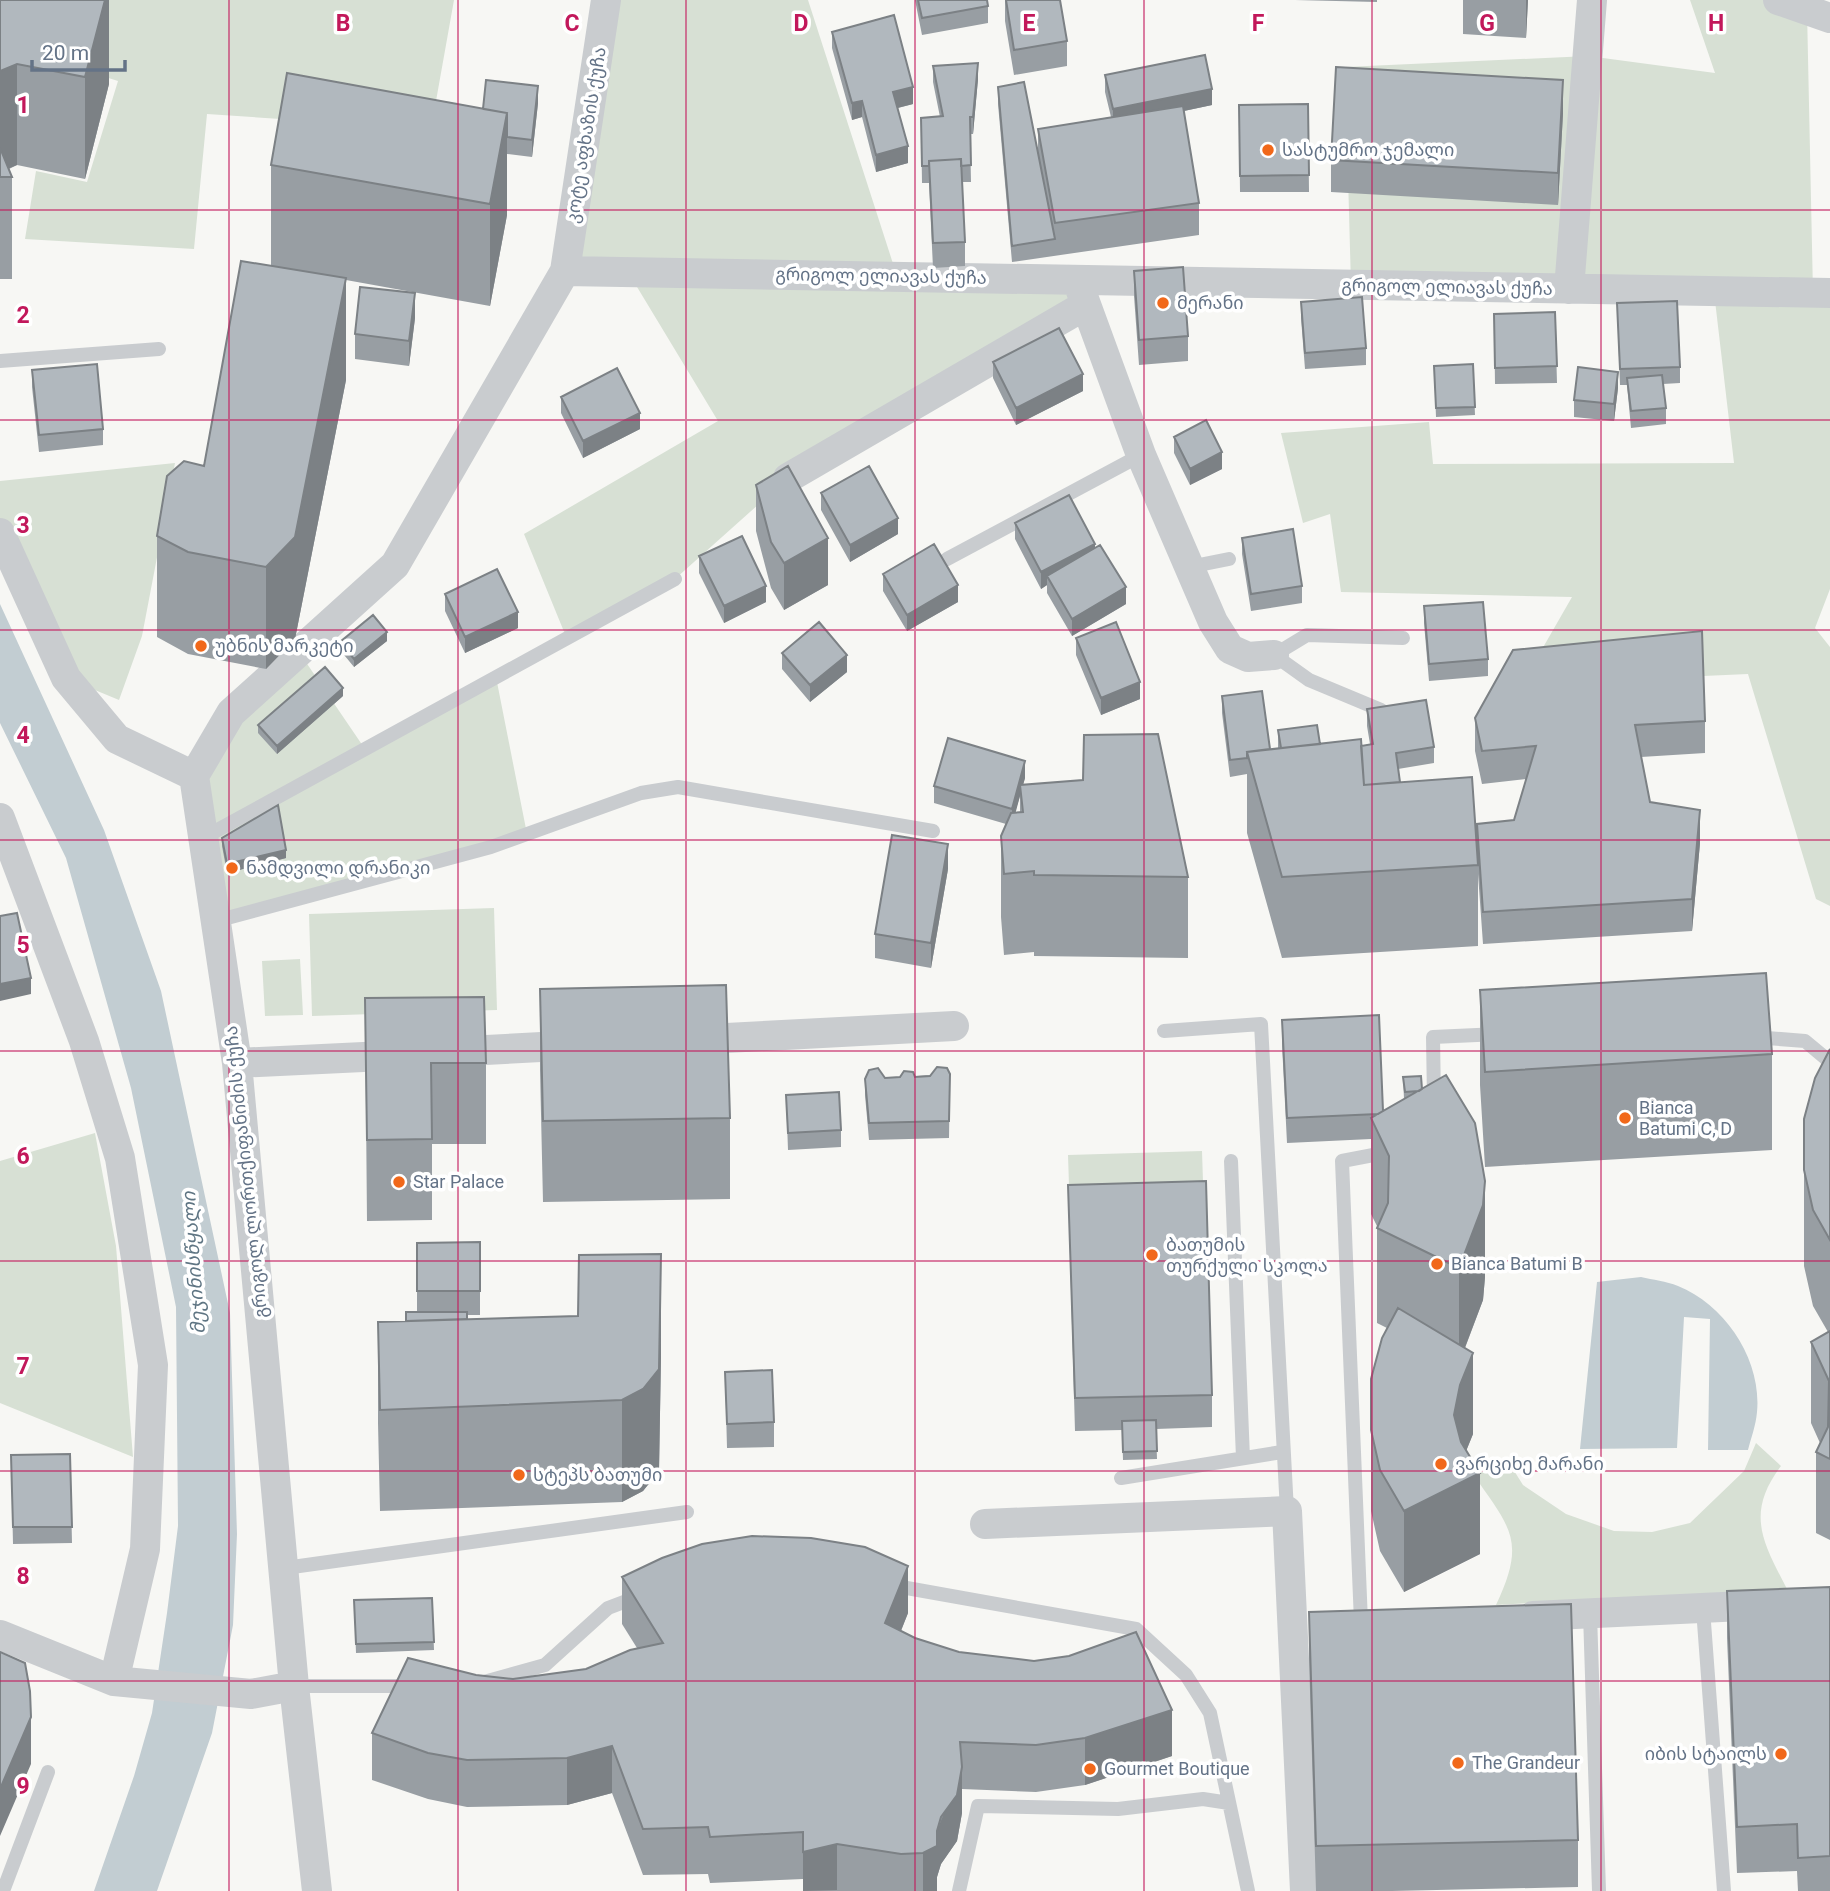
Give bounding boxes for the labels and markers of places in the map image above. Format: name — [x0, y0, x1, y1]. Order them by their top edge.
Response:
place label: სასტუმრო ჯემალი — [1282, 139, 1454, 161]
marker: სასტუმრო ჯემალი — [1260, 142, 1276, 158]
place label: მერანი — [1177, 292, 1244, 314]
marker: მერანი — [1155, 295, 1171, 311]
place label: უბნის მარკეტი — [215, 635, 354, 657]
marker: უბნის მარკეტი — [193, 638, 209, 654]
place label: ნამდვილი დრანიკი — [246, 857, 430, 879]
marker: ნამდვილი დრანიკი — [224, 860, 240, 876]
place label: Bianca Batumi C, D — [1639, 1097, 1732, 1139]
marker: Bianca Batumi C, D — [1617, 1110, 1633, 1126]
place label: Star Palace — [413, 1171, 504, 1192]
marker: Star Palace — [391, 1174, 407, 1190]
place label: ბათუმის თურქული სკოლა — [1166, 1234, 1328, 1277]
marker: ბათუმის თურქული სკოლა — [1144, 1247, 1160, 1263]
place label: Bianca Batumi B — [1451, 1253, 1583, 1274]
marker: Bianca Batumi B — [1429, 1256, 1445, 1272]
place label: ვარციხე მარანი — [1455, 1453, 1604, 1475]
marker: ვარციხე მარანი — [1433, 1456, 1449, 1472]
place label: სტეპს ბათუმი — [533, 1464, 662, 1486]
marker: სტეპს ბათუმი — [511, 1467, 527, 1483]
place label: იბის სტაილს — [1645, 1743, 1767, 1765]
marker: იბის სტაილს — [1773, 1746, 1789, 1762]
place label: The Grandeur — [1472, 1752, 1580, 1773]
marker: The Grandeur — [1450, 1755, 1466, 1771]
place label: Gourmet Boutique — [1104, 1758, 1250, 1779]
marker: Gourmet Boutique — [1082, 1761, 1098, 1777]

